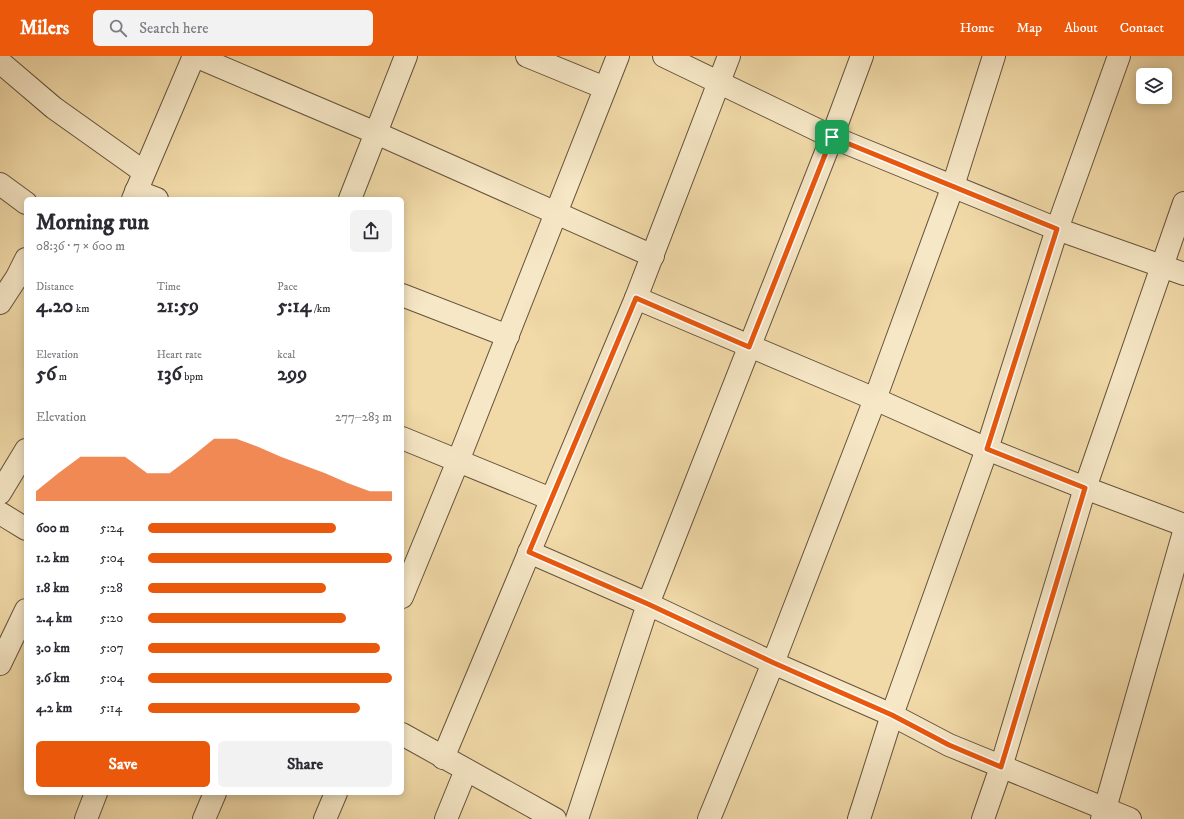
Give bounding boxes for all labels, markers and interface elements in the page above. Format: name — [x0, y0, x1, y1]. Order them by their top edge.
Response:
search box — [93, 10, 373, 46]
text: Milers — [20, 17, 69, 40]
icon: search — [107, 17, 129, 39]
text: Search here — [139, 19, 209, 38]
text: Home — [960, 19, 994, 37]
text: Map — [1016, 19, 1042, 37]
text: About — [1064, 19, 1098, 37]
text: Contact — [1120, 19, 1164, 37]
map controls — [1136, 68, 1172, 104]
button: layers — [1136, 68, 1172, 104]
pin — [815, 120, 849, 154]
icon: arrive — [821, 126, 843, 148]
text: Morning run — [36, 209, 149, 236]
button: share — [350, 210, 392, 252]
text: 08:36 · 7 × 600 m — [36, 238, 125, 254]
text: Distance — [36, 280, 74, 294]
text: Time — [157, 280, 181, 294]
text: Pace — [277, 280, 298, 294]
text: 4.20 — [36, 294, 73, 319]
text: 21:59 — [157, 294, 199, 319]
text: 5:14 — [277, 294, 311, 319]
text: km — [73, 302, 89, 316]
text: /km — [311, 302, 330, 316]
text: Elevation — [36, 348, 79, 362]
text: Heart rate — [157, 348, 202, 362]
text: kcal — [277, 348, 295, 362]
text: 56 — [36, 362, 56, 387]
text: 136 — [157, 362, 182, 387]
text: 299 — [277, 362, 307, 387]
text: m — [56, 370, 67, 384]
text: bpm — [182, 370, 203, 384]
text: Elevation — [36, 409, 86, 425]
text: 277–283 m — [335, 409, 392, 425]
text: 600 m — [36, 520, 69, 536]
text: 5:24 — [100, 520, 124, 536]
text: 1.2 km — [36, 550, 69, 566]
text: 5:04 — [100, 550, 124, 566]
text: 1.8 km — [36, 580, 69, 596]
text: 5:28 — [100, 580, 123, 596]
text: 2.4 km — [36, 610, 72, 626]
text: 5:20 — [100, 610, 123, 626]
text: 3.0 km — [36, 640, 70, 656]
text: 5:07 — [100, 640, 124, 656]
text: 3.6 km — [36, 670, 70, 686]
text: 5:04 — [100, 670, 124, 686]
text: 4.2 km — [36, 700, 72, 716]
text: 5:14 — [100, 700, 122, 716]
button: Save — [36, 741, 210, 787]
button: Share — [218, 741, 392, 787]

